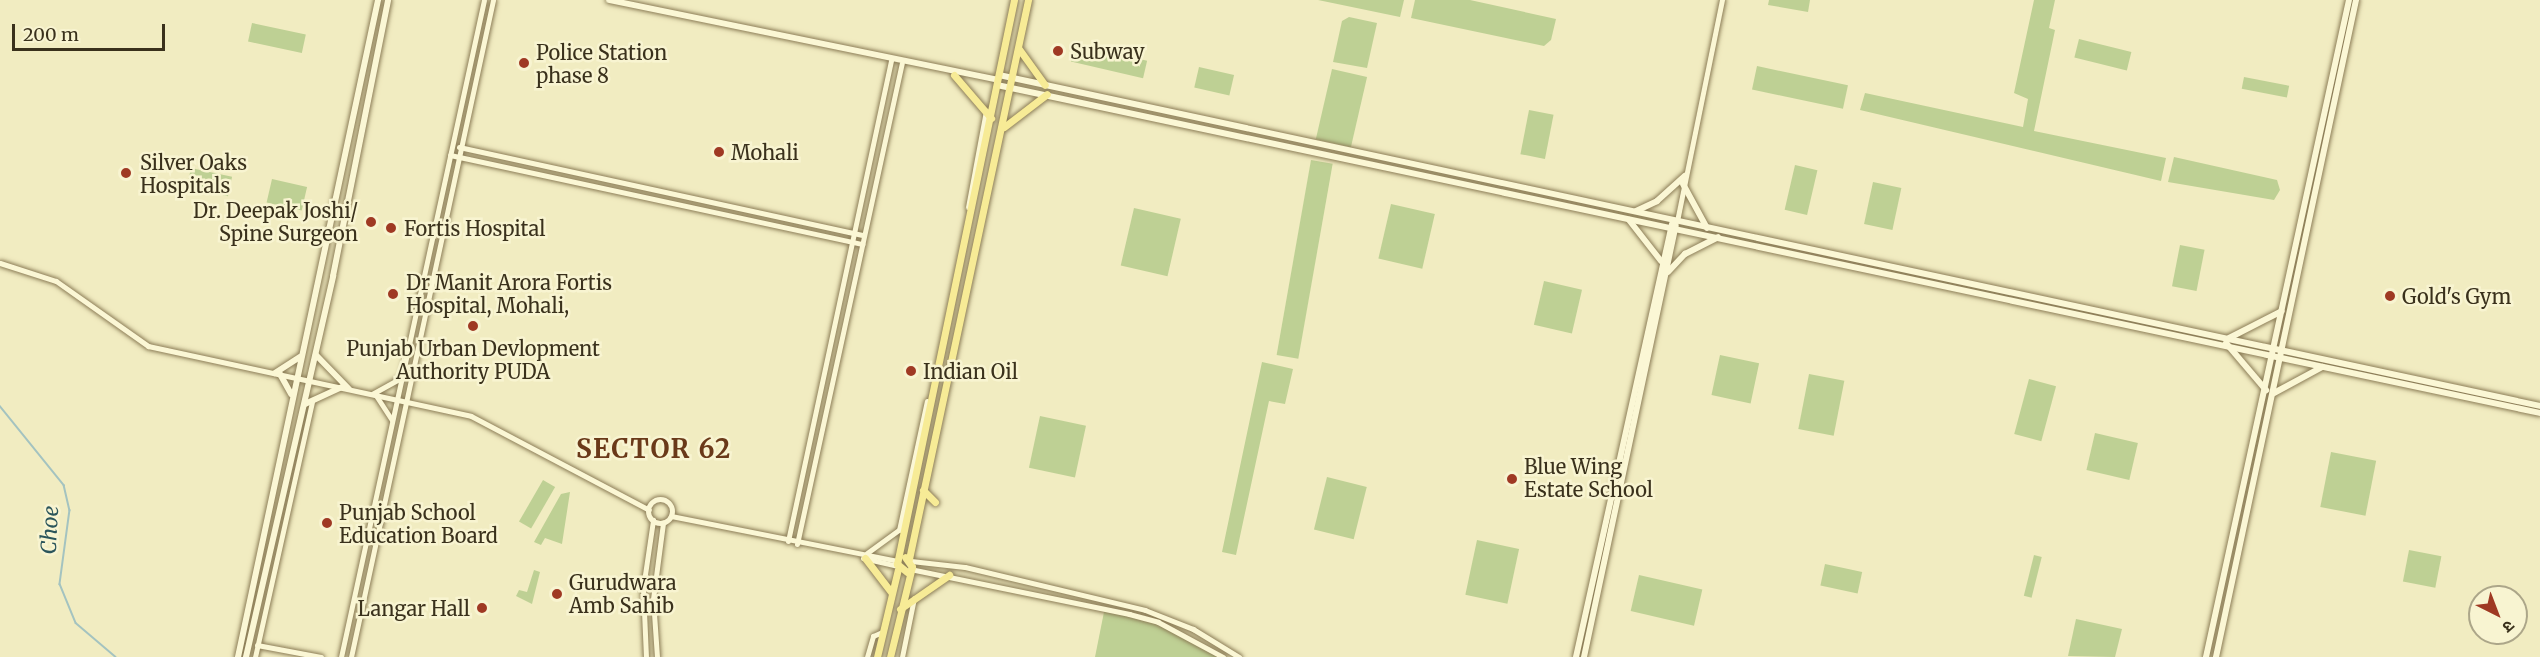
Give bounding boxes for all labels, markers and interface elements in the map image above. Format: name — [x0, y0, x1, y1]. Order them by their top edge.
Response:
scale bar — [15, 12, 168, 50]
text: 200 m — [23, 23, 79, 46]
place label: Subway — [1070, 39, 1145, 63]
place label: Police Station phase 8 — [536, 40, 667, 87]
marker: Subway — [1051, 44, 1065, 58]
marker: Police Station phase 8 — [517, 56, 531, 70]
place label: Mohali — [731, 140, 799, 164]
marker: Mohali — [712, 145, 726, 159]
place label: Silver Oaks Hospitals — [140, 150, 247, 197]
marker: Silver Oaks Hospitals — [117, 164, 135, 182]
place label: Dr. Deepak Joshi/ Spine Surgeon — [193, 198, 358, 245]
marker: Dr. Deepak Joshi/ Spine Surgeon — [362, 213, 380, 231]
place label: Fortis Hospital — [404, 216, 546, 240]
marker: Fortis Hospital — [382, 219, 400, 237]
place label: Dr Manit Arora Fortis Hospital, Mohali, — [406, 270, 612, 317]
place label: Gold's Gym — [2402, 284, 2511, 308]
marker: Dr Manit Arora Fortis Hospital, Mohali, — [384, 285, 402, 303]
marker: Gold's Gym — [2383, 289, 2397, 303]
marker: Punjab Urban Devlopment Authority PUDA — [466, 319, 480, 333]
place label: Punjab Urban Devlopment Authority PUDA — [346, 336, 600, 383]
place label: Indian Oil — [923, 359, 1018, 383]
marker: Indian Oil — [904, 364, 918, 378]
district label: SECTOR 62 — [576, 433, 732, 465]
place label: Blue Wing Estate School — [1524, 455, 1653, 502]
marker: Blue Wing Estate School — [1505, 472, 1519, 486]
place label: Punjab School Education Board — [339, 500, 498, 547]
water label: Choe — [36, 505, 64, 555]
marker: Punjab School Education Board — [320, 516, 334, 530]
place label: Gurudwara Amb Sahib — [569, 570, 676, 617]
north arrow — [2468, 585, 2528, 645]
marker: Gurudwara Amb Sahib — [550, 587, 564, 601]
place label: Langar Hall — [358, 596, 470, 620]
marker: Langar Hall — [475, 601, 489, 615]
text: उ — [2499, 616, 2519, 637]

